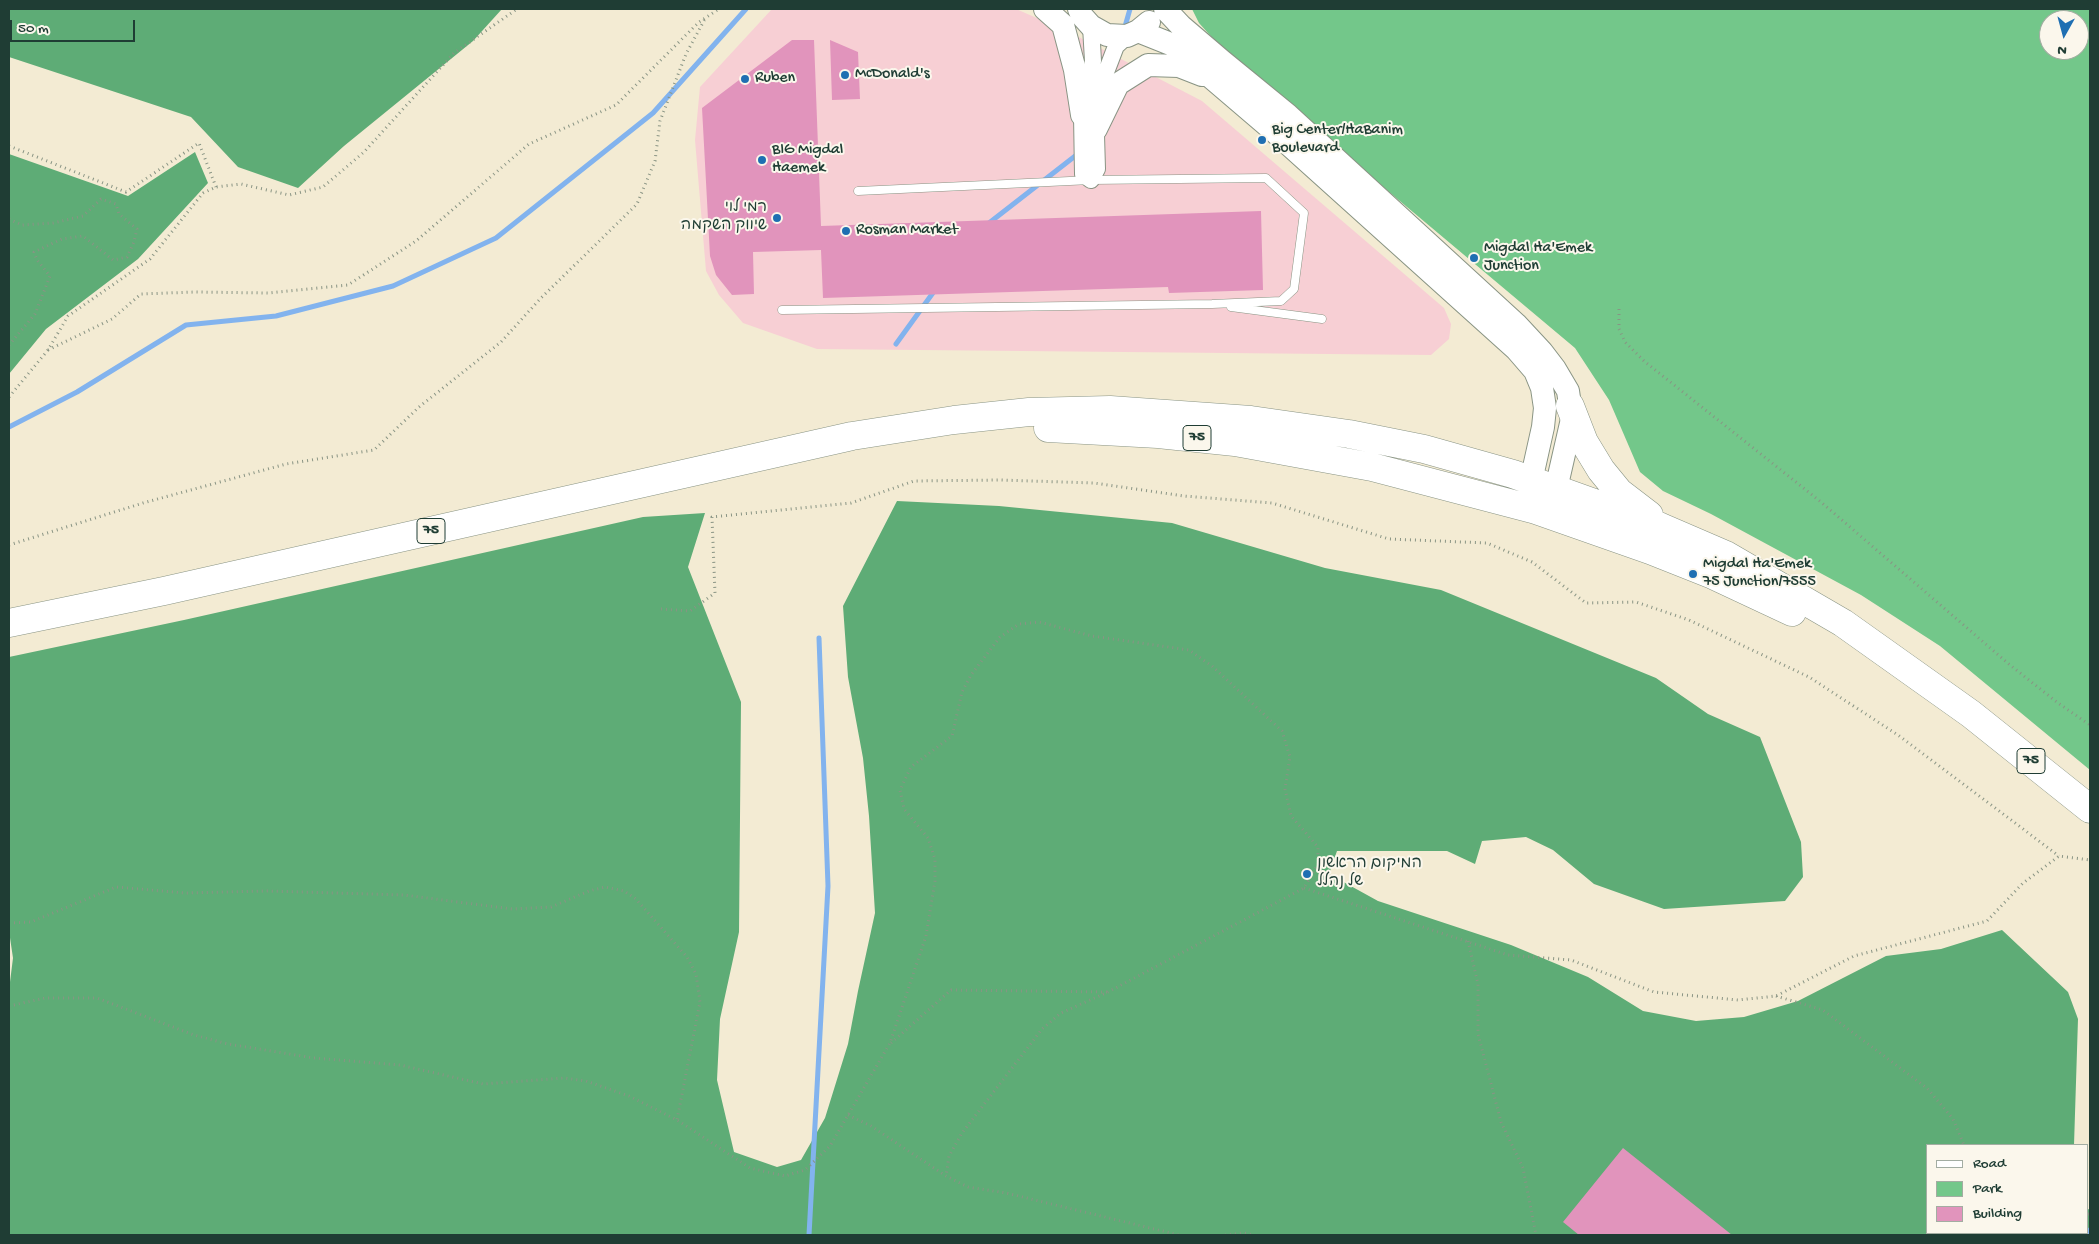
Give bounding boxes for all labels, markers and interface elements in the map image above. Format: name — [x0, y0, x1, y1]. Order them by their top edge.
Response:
scale bar — [12, 10, 138, 42]
north arrow — [2039, 10, 2089, 60]
text: 50 m — [18, 20, 49, 38]
text: N — [2057, 40, 2068, 58]
place label: McDonald's — [855, 65, 930, 85]
place label: Ruben — [755, 69, 795, 89]
marker: McDonald's — [839, 69, 851, 81]
marker: Ruben — [739, 73, 751, 85]
place label: Big Center/HaBanim Boulevard — [1272, 121, 1403, 159]
marker: Big Center/HaBanim Boulevard — [1256, 134, 1268, 146]
place label: BIG Migdal Haemek — [772, 141, 843, 179]
marker: BIG Migdal Haemek — [756, 154, 768, 166]
place label: רמי לוי שיווק השקמה — [681, 199, 767, 237]
marker: רמי לוי שיווק השקמה — [771, 212, 783, 224]
place label: Rosman Market — [856, 221, 958, 241]
marker: Rosman Market — [840, 225, 852, 237]
place label: Migdal Ha'Emek Junction — [1484, 239, 1592, 277]
marker: Migdal Ha'Emek Junction — [1468, 252, 1480, 264]
road number: 75 — [1183, 426, 1211, 450]
road number: 75 — [417, 518, 445, 544]
place label: Migdal Ha'Emek 75 Junction/7555 — [1703, 555, 1816, 593]
marker: Migdal Ha'Emek 75 Junction/7555 — [1687, 568, 1699, 580]
road number: 75 — [2017, 748, 2045, 774]
place label: המיקום הראשון של נהלל — [1317, 855, 1422, 893]
marker: המיקום הראשון של נהלל — [1301, 868, 1313, 880]
legend — [1926, 1144, 2089, 1234]
text: Road — [1973, 1155, 2006, 1173]
text: Park — [1973, 1180, 2002, 1198]
text: Building — [1973, 1205, 2022, 1223]

